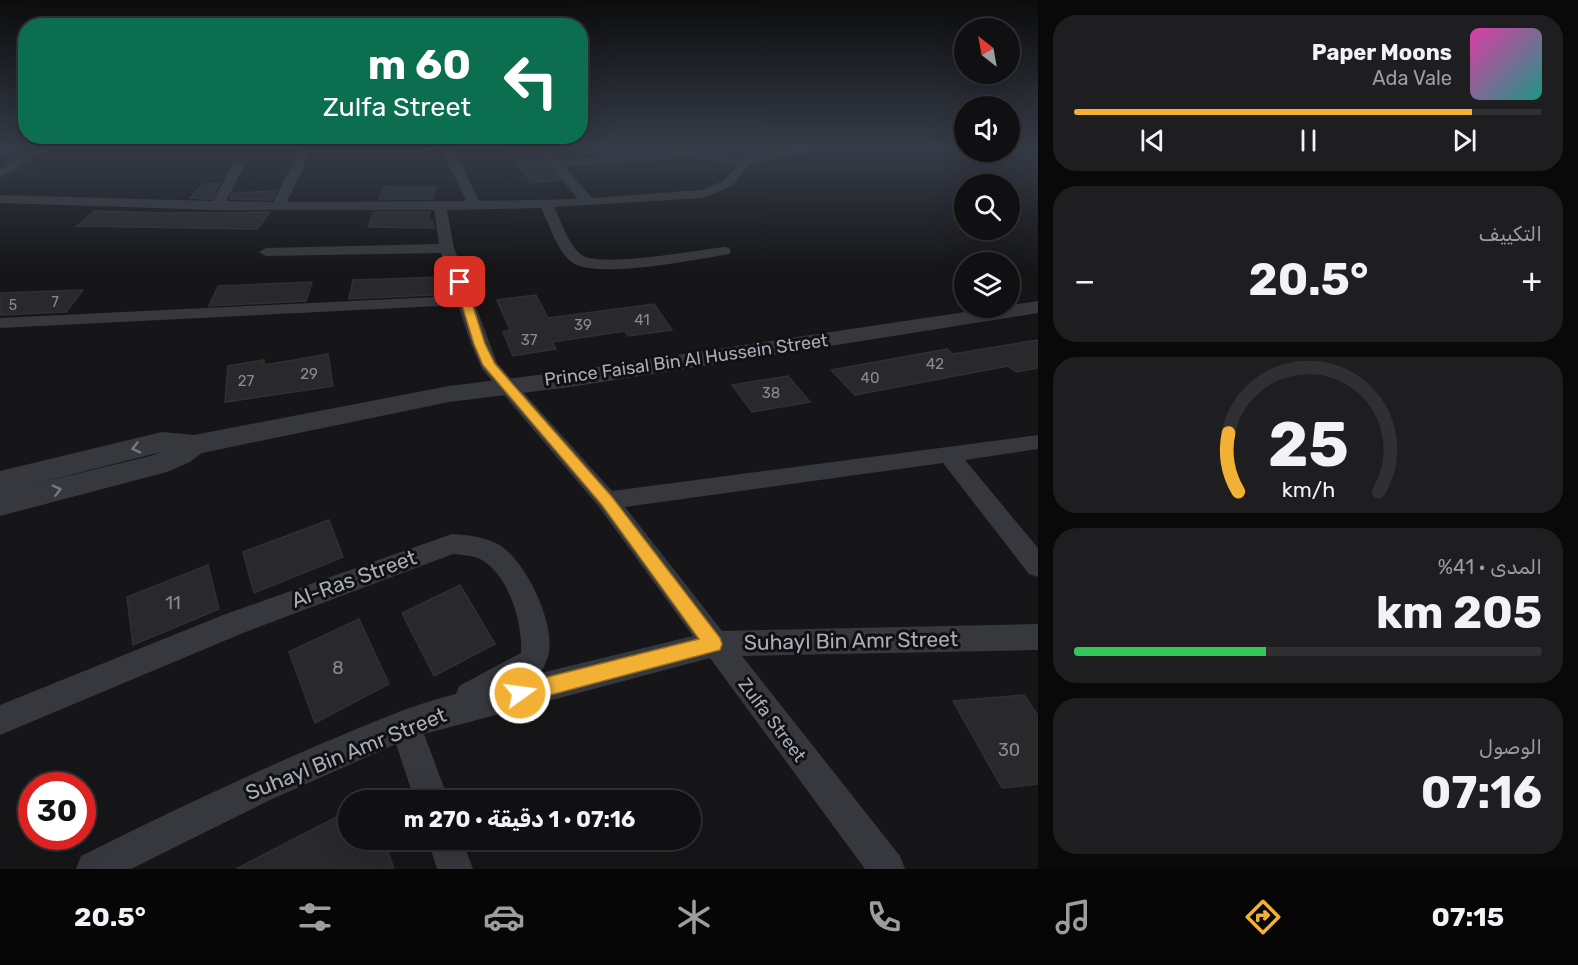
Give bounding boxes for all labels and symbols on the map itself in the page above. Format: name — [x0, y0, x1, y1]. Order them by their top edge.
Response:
north arrow — [954, 18, 1020, 84]
pin — [434, 256, 485, 307]
house number: 7 — [51, 294, 59, 311]
house number: 5 — [9, 297, 17, 314]
house number: 41 — [634, 311, 650, 329]
house number: 39 — [574, 316, 592, 334]
street label: Prince Faisal Bin Al Hussein Street — [543, 329, 829, 391]
house number: 37 — [521, 331, 538, 349]
house number: 42 — [926, 355, 944, 373]
house number: 29 — [300, 365, 318, 383]
house number: 40 — [861, 369, 879, 387]
house number: 27 — [238, 372, 255, 390]
house number: 38 — [762, 384, 780, 402]
one-way arrow — [131, 441, 141, 454]
one-way arrow — [52, 485, 62, 498]
street label: Al-Ras Street — [288, 544, 420, 613]
house number: 11 — [165, 592, 181, 614]
street label: Suhayl Bin Amr Street — [744, 626, 958, 655]
house number: 8 — [332, 657, 344, 679]
position arrow — [488, 661, 552, 725]
street label: Zulfa Street — [733, 674, 811, 766]
street label: Suhayl Bin Amr Street — [242, 702, 450, 805]
house number: 30 — [998, 739, 1020, 761]
speed limit sign: 30 — [18, 772, 96, 850]

